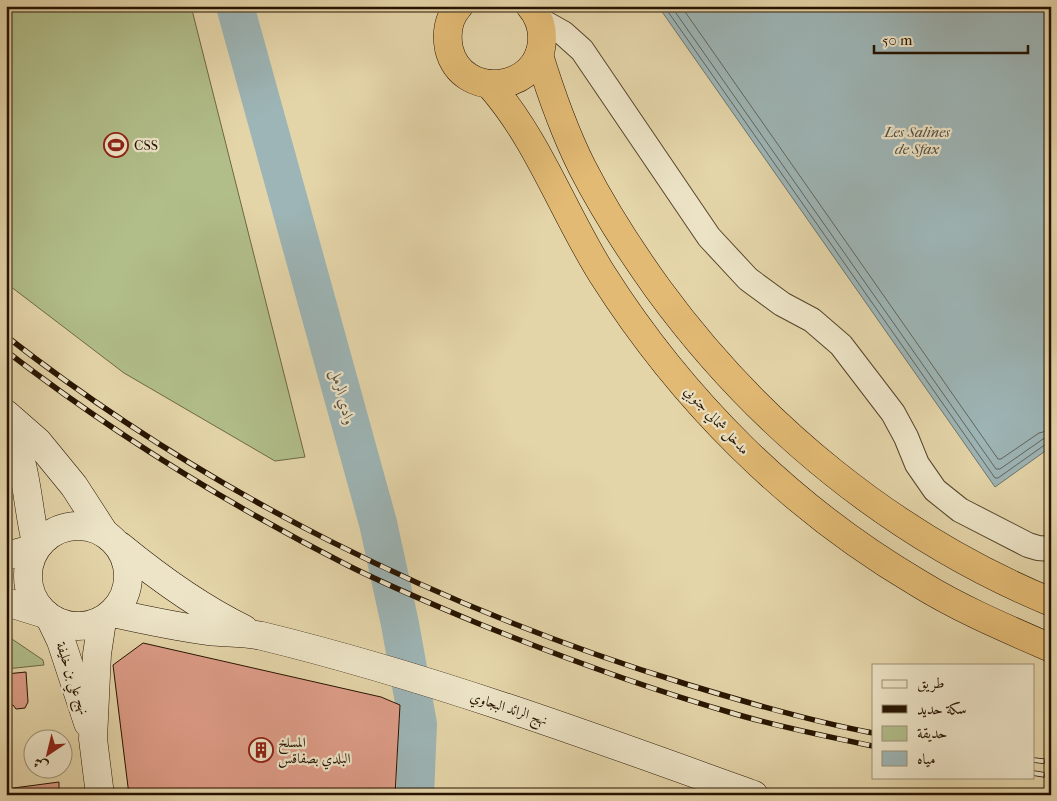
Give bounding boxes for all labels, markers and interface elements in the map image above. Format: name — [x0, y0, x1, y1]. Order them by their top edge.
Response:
scale bar — [874, 22, 1028, 54]
text: 50 m — [882, 31, 913, 49]
water label: Les Salines de Sfax — [883, 123, 950, 158]
sports icon: CSS — [103, 132, 129, 158]
place label: CSS — [134, 137, 158, 154]
water label: وادي الرمل — [324, 367, 359, 428]
street label: مدخل شمالي جنوبي — [678, 383, 753, 460]
street label: نهج علي بن خليفة — [48, 640, 93, 718]
legend — [872, 664, 1034, 778]
text: طريق — [917, 674, 944, 693]
street label: نهج الرائد البجاوي — [467, 688, 550, 733]
text: سكة حديد — [917, 700, 967, 718]
text: حديقة — [917, 724, 947, 742]
north arrow — [22, 728, 72, 778]
place label: المسلخ البلدي بصفاقس — [278, 734, 351, 770]
building icon: المسلخ البلدي بصفاقس — [248, 737, 274, 763]
text: مياه — [917, 750, 935, 768]
text: ش — [30, 753, 51, 775]

